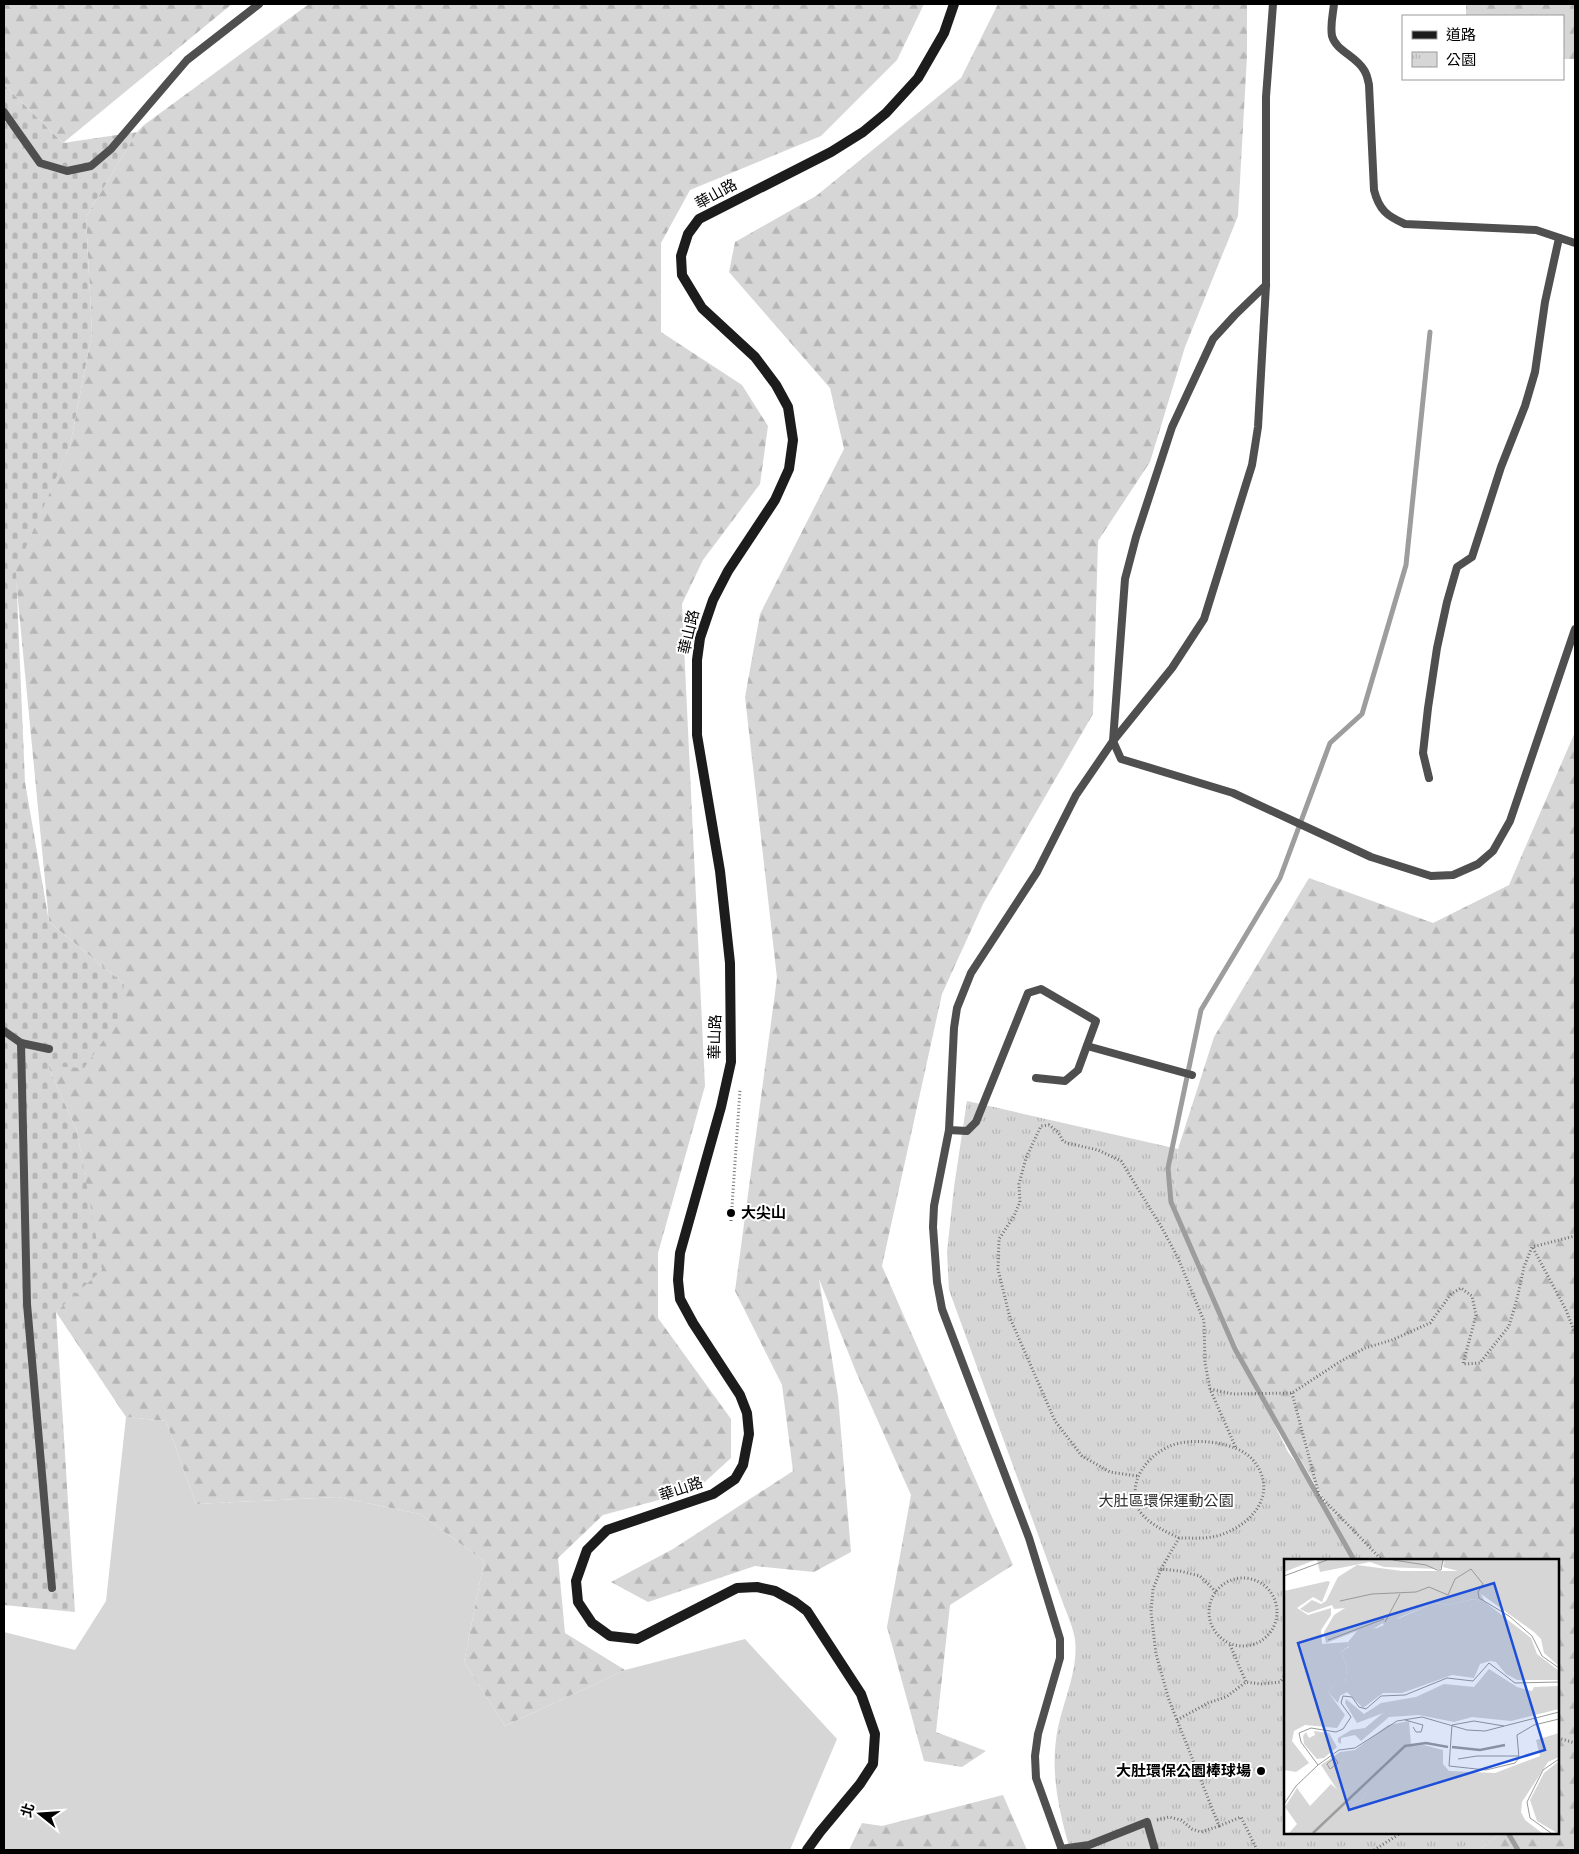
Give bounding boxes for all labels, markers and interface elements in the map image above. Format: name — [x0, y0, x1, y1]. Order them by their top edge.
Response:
legend — [1402, 15, 1564, 80]
text: 道路 — [1446, 26, 1476, 44]
text: 公園 — [1446, 51, 1476, 69]
street label: 華山路 — [692, 175, 740, 213]
street label: 華山路 — [675, 608, 703, 656]
street label: 華山路 — [706, 1014, 724, 1060]
place label: 大尖山 — [741, 1204, 786, 1222]
marker: 大尖山 — [725, 1207, 737, 1219]
street label: 華山路 — [657, 1473, 705, 1505]
park label: 大肚區環保運動公園 — [1098, 1492, 1234, 1510]
inset map — [1284, 1559, 1559, 1834]
place label: 大肚環保公園棒球場 — [1116, 1762, 1251, 1780]
marker: 大肚環保公園棒球場 — [1255, 1765, 1267, 1777]
north arrow — [15, 1789, 65, 1839]
text: 北 — [18, 1801, 37, 1819]

